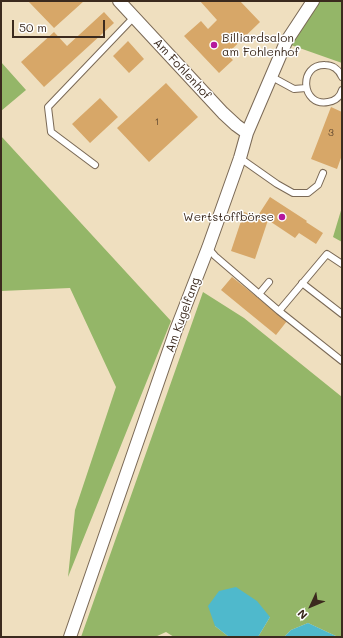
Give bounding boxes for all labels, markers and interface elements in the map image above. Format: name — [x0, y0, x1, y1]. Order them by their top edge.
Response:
scale bar — [14, 12, 107, 38]
text: 50 m — [19, 19, 47, 35]
place label: Billiardsalon am Fohlenhof — [222, 31, 299, 59]
street label: Am Fohlenhof — [150, 36, 214, 102]
marker: Billiardsalon am Fohlenhof — [209, 40, 219, 50]
house number: 1 — [155, 116, 159, 128]
house number: 3 — [328, 127, 334, 139]
place label: Wertstoffbörse — [183, 210, 274, 224]
marker: Wertstoffbörse — [277, 212, 287, 222]
street label: Am Kugelfang — [163, 276, 203, 354]
north arrow — [291, 586, 331, 626]
text: N — [294, 606, 310, 623]

